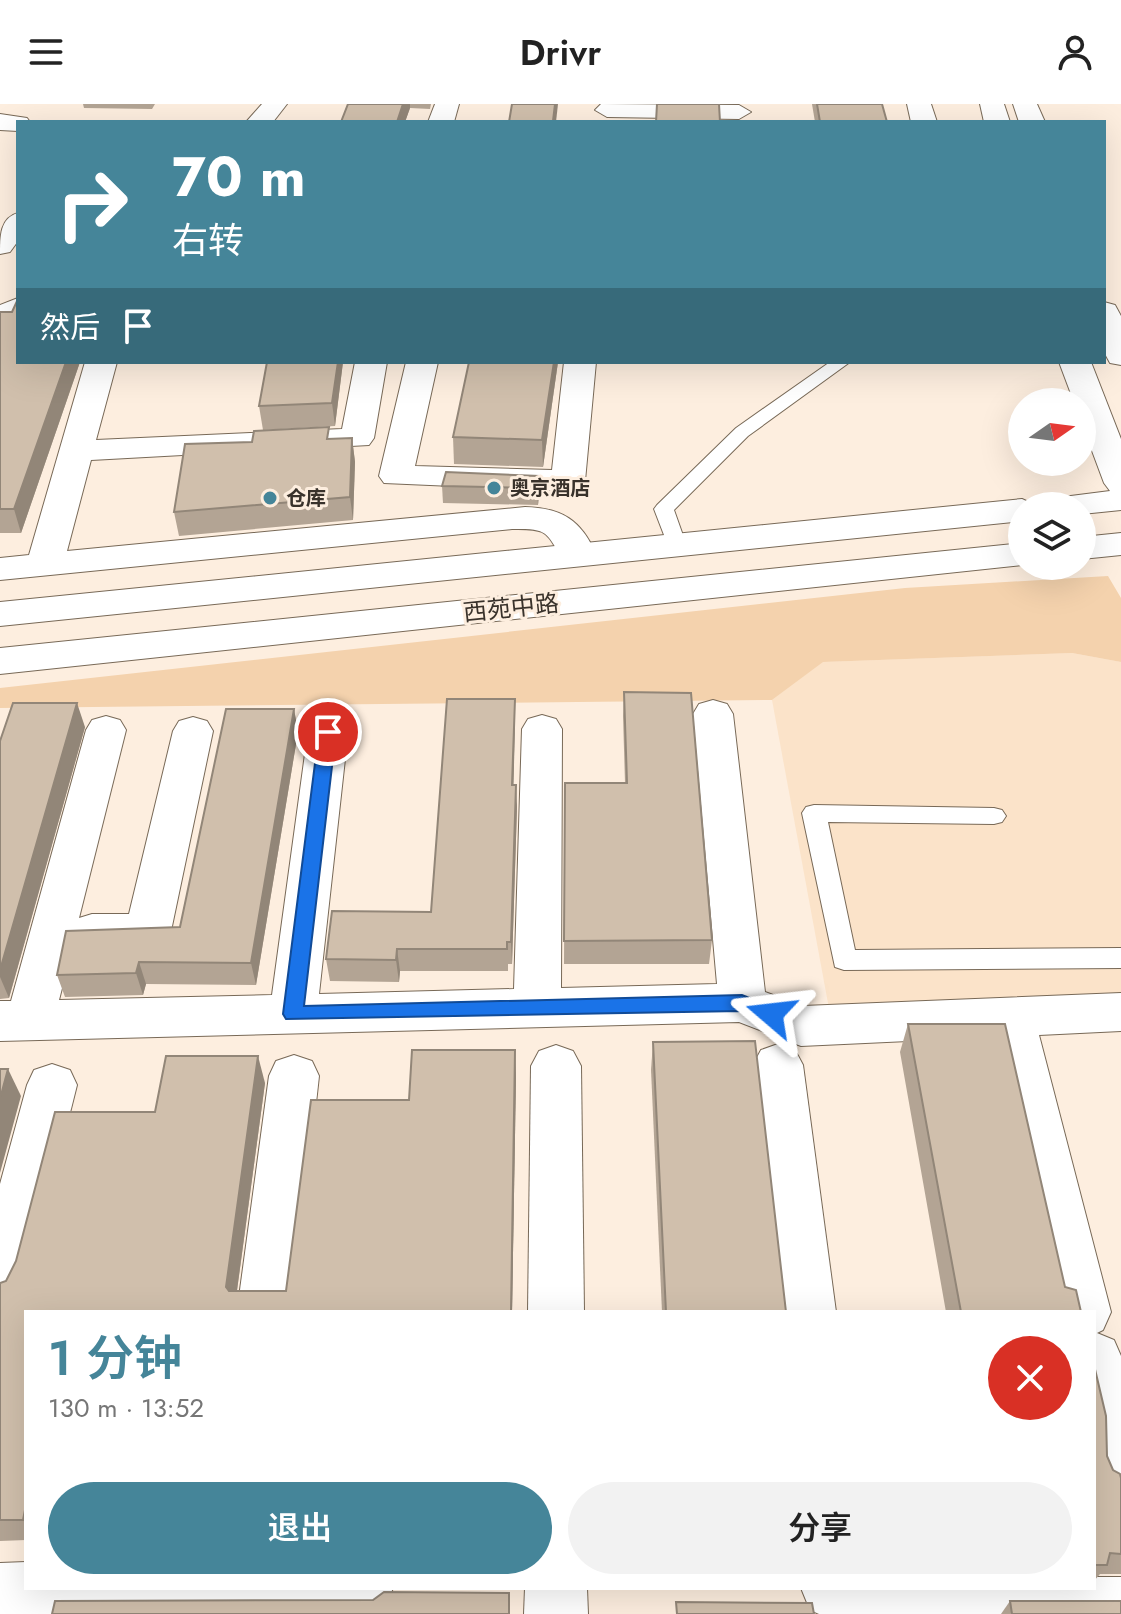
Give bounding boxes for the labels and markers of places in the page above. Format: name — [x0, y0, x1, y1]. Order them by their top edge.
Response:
place label: 奥京酒店 — [510, 474, 590, 503]
marker: 奥京酒店 — [485, 479, 503, 497]
place label: 仓库 — [286, 484, 326, 513]
marker: 仓库 — [261, 489, 279, 507]
pin — [294, 698, 362, 766]

